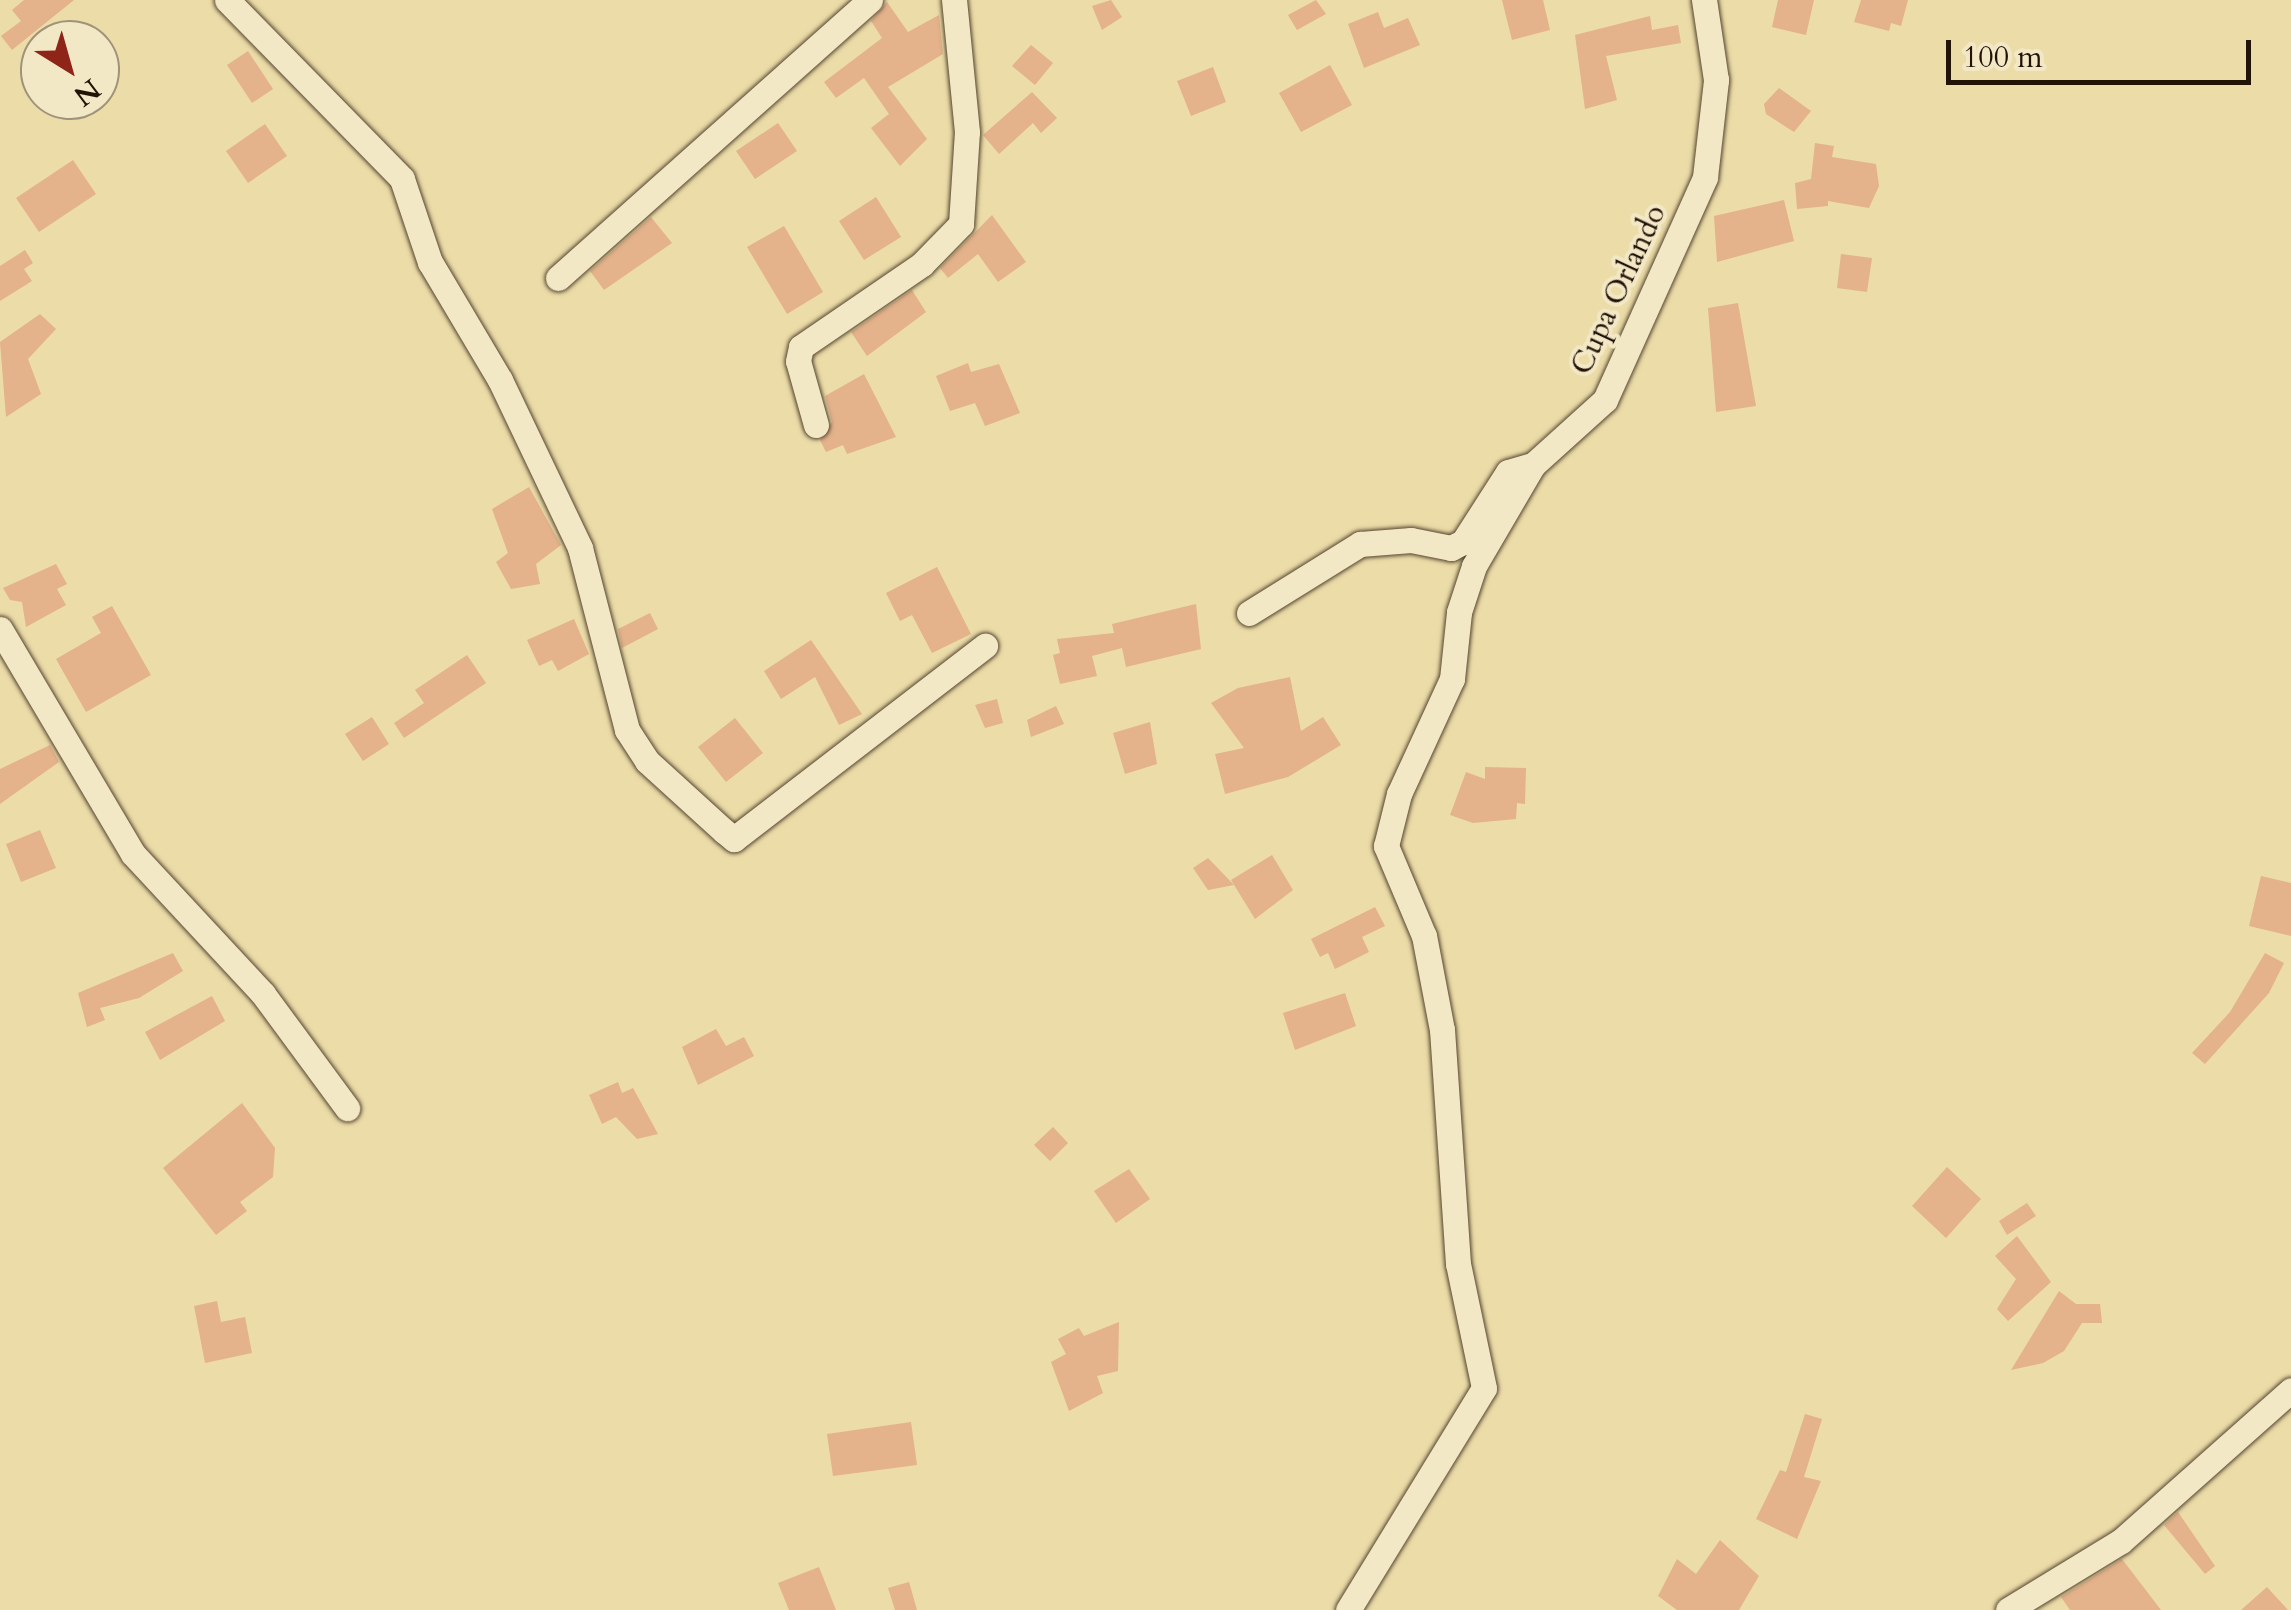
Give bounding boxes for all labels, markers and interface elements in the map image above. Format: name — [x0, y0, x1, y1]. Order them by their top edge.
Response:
north arrow — [20, 20, 120, 120]
scale bar — [1951, 20, 2256, 82]
text: 100 m — [1963, 37, 2043, 78]
text: N — [66, 70, 108, 115]
street label: Cupa Orlando — [1564, 199, 1674, 381]

